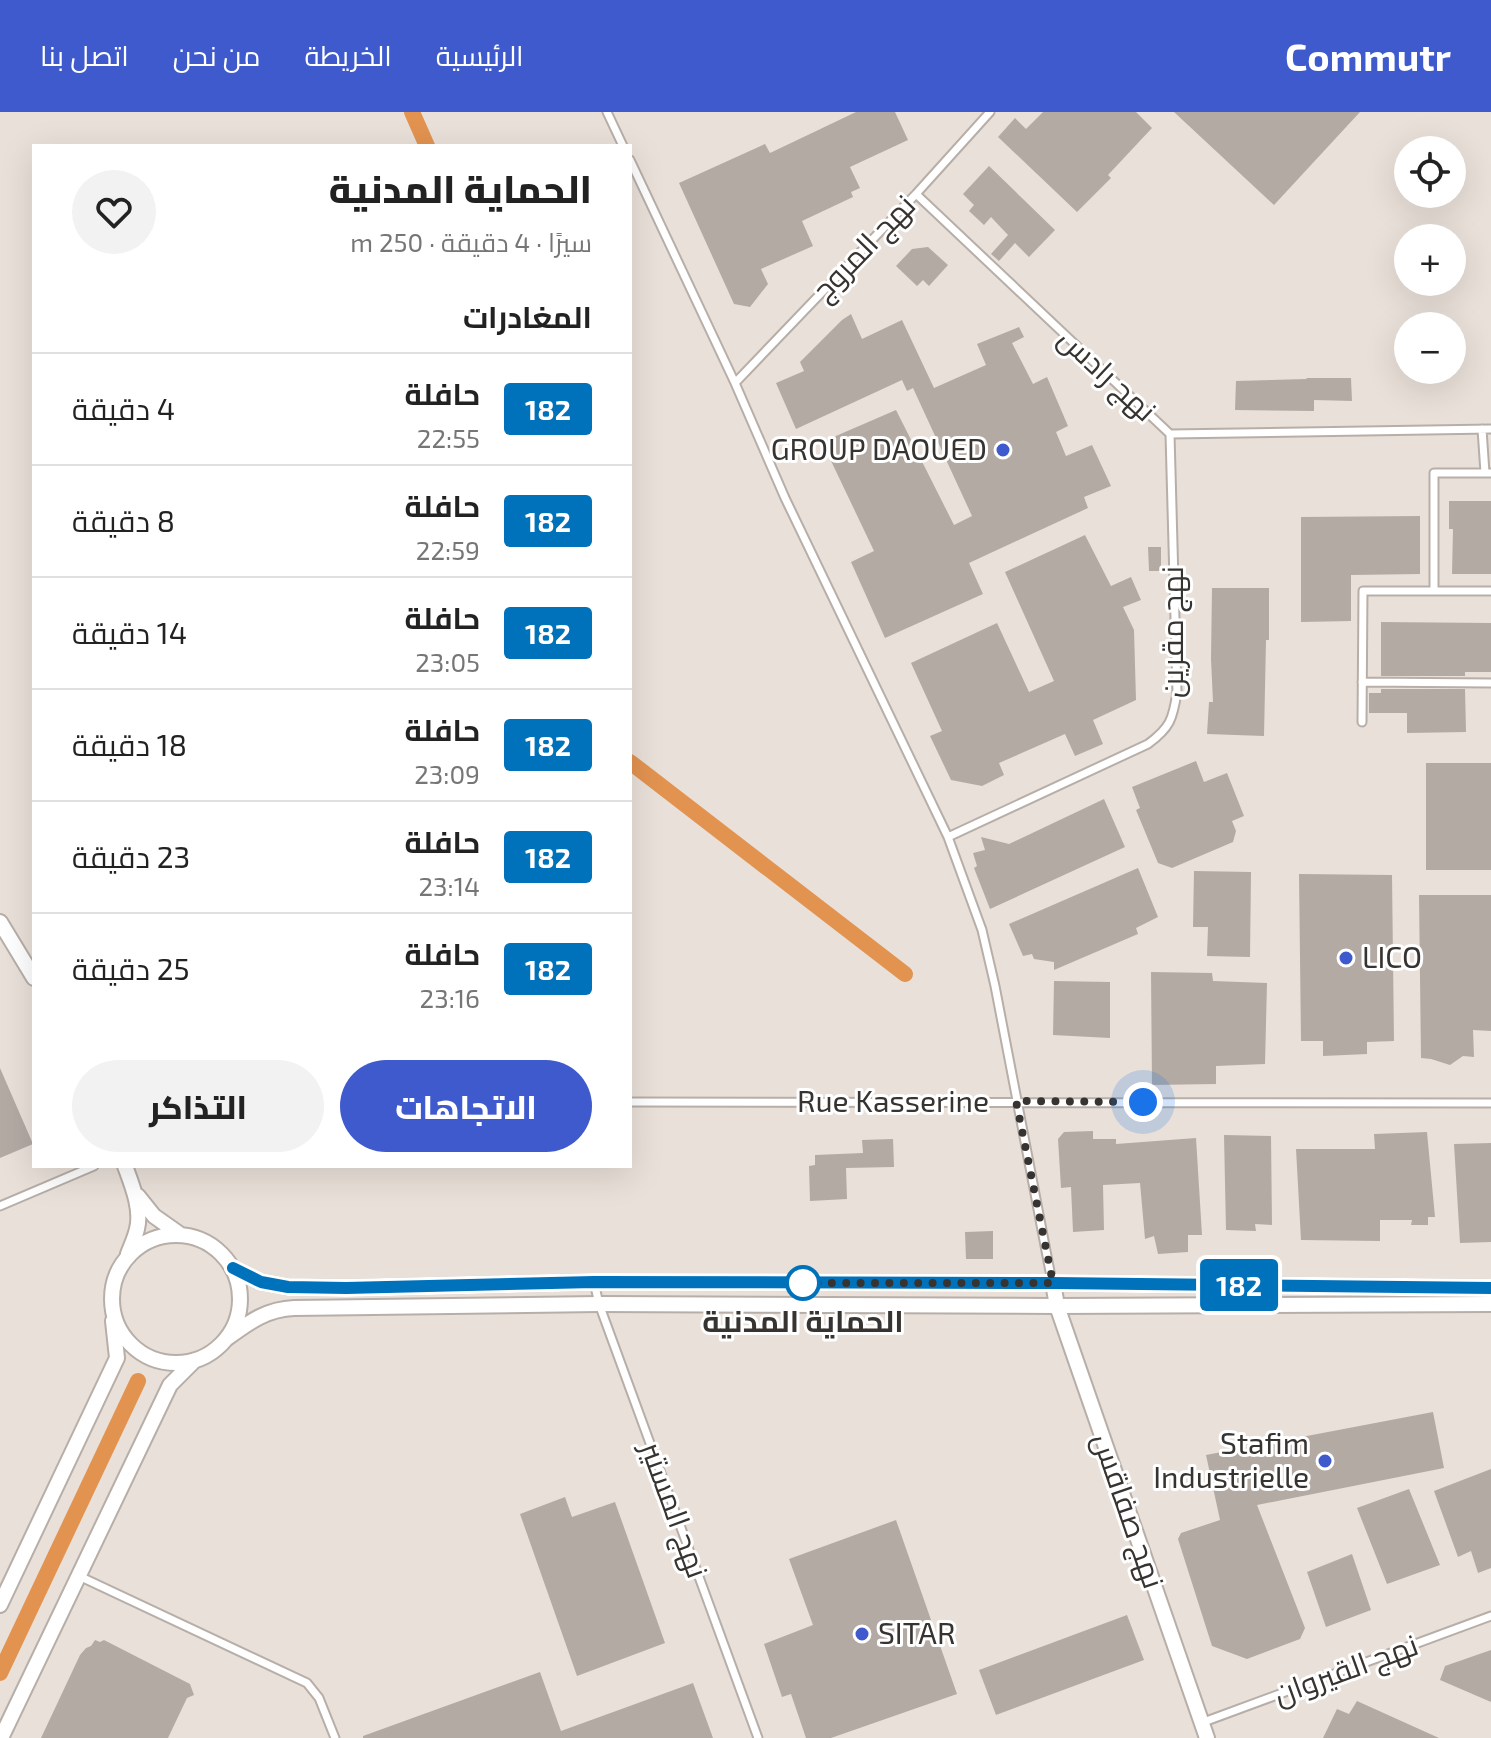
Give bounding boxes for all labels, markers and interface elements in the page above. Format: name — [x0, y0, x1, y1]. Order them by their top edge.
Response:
text: Commutr — [1285, 33, 1451, 79]
text: اتصل بنا — [40, 38, 129, 72]
text: من نحن — [173, 38, 260, 72]
text: الخريطة — [304, 38, 392, 72]
text: الرئيسية — [436, 38, 524, 72]
map controls — [1394, 136, 1466, 384]
button: locate — [1394, 136, 1466, 208]
text: الحماية المدنية — [329, 165, 592, 211]
button: heart — [72, 170, 156, 254]
street label: نهج المروج — [804, 186, 924, 310]
button: + — [1394, 224, 1466, 296]
text: سيرًا · 4 دقيقة · 250 m — [350, 226, 592, 257]
text: المغادرات — [463, 298, 592, 334]
button: − — [1394, 312, 1466, 384]
street label: نهج رادس — [1049, 319, 1165, 431]
text: حافلة — [405, 375, 480, 411]
text: 4 دقيقة — [72, 390, 175, 426]
text: 182 — [525, 392, 571, 426]
text: 22:55 — [417, 422, 480, 453]
place label: GROUP DAOUED — [771, 430, 987, 466]
marker: GROUP DAOUED — [994, 441, 1012, 459]
text: حافلة — [405, 487, 480, 523]
text: 8 دقيقة — [72, 502, 175, 538]
text: 182 — [525, 504, 571, 538]
text: 22:59 — [416, 534, 480, 565]
street label: نهج مقرين — [1153, 566, 1193, 698]
text: حافلة — [405, 599, 480, 635]
text: 14 دقيقة — [72, 614, 187, 650]
text: 182 — [525, 616, 571, 650]
text: 23:05 — [415, 646, 480, 677]
text: حافلة — [405, 711, 480, 747]
text: 18 دقيقة — [72, 726, 187, 762]
text: 182 — [525, 728, 571, 762]
text: 23:09 — [414, 758, 480, 789]
text: حافلة — [405, 823, 480, 859]
text: 23 دقيقة — [72, 838, 190, 874]
text: 182 — [525, 840, 571, 874]
text: 23:14 — [418, 870, 480, 901]
text: حافلة — [405, 935, 480, 971]
place label: LICO — [1362, 938, 1422, 974]
marker: LICO — [1337, 949, 1355, 967]
text: 25 دقيقة — [72, 950, 190, 986]
text: 182 — [525, 952, 571, 986]
text: 23:16 — [420, 982, 480, 1013]
button: التذاكر — [72, 1060, 324, 1152]
button: الاتجاهات — [340, 1060, 592, 1152]
street label: Rue Kasserine — [797, 1082, 989, 1118]
your location — [1123, 1082, 1163, 1122]
line badge: 182 — [1193, 1259, 1285, 1311]
marker: الحماية المدنية — [786, 1266, 820, 1300]
text: 182 — [1216, 1268, 1262, 1302]
place label: الحماية المدنية — [702, 1302, 904, 1339]
place label: Stafim Industrielle — [1153, 1424, 1309, 1494]
street label: نهج صفاقس — [1083, 1428, 1173, 1594]
street label: نهج المستير — [630, 1434, 717, 1584]
marker: Stafim Industrielle — [1316, 1452, 1334, 1470]
place label: SITAR — [878, 1614, 956, 1650]
marker: SITAR — [853, 1625, 871, 1643]
street label: نهج القيروان — [1268, 1625, 1424, 1715]

